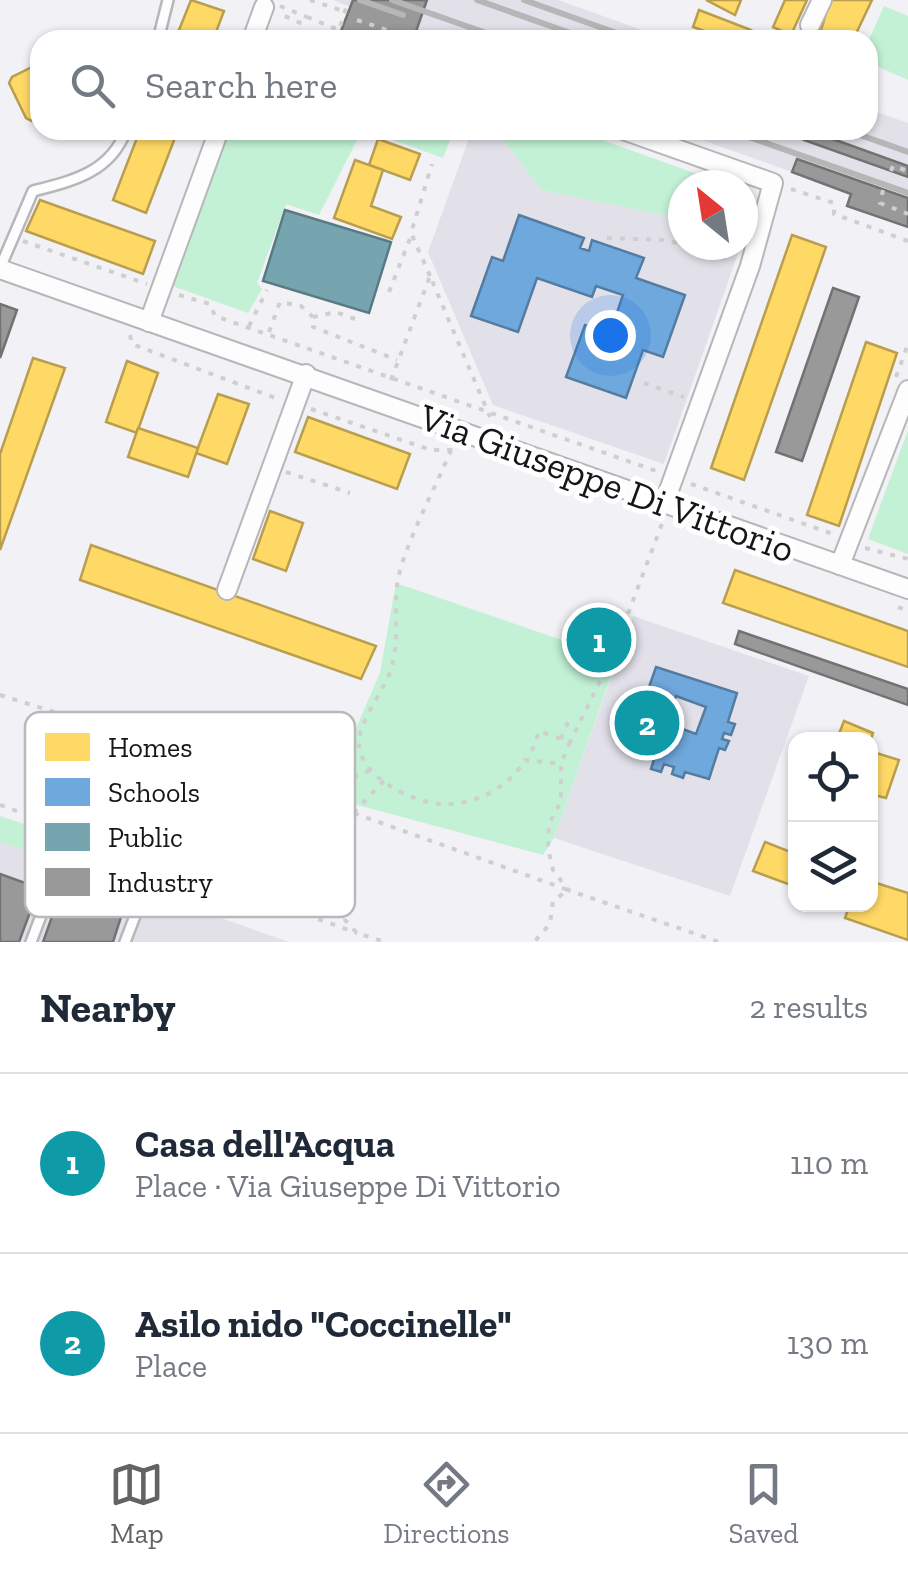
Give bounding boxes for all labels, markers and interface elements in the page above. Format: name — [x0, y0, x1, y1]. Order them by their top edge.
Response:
search box — [30, 30, 878, 140]
icon: search — [65, 58, 120, 113]
text: Search here — [145, 62, 337, 108]
north arrow — [668, 170, 758, 260]
your location — [585, 310, 636, 361]
street label: Via Giuseppe Di Vittorio — [412, 393, 801, 572]
pin: 1 — [566, 602, 632, 678]
pin: 2 — [614, 686, 680, 760]
legend — [25, 712, 355, 917]
text: Homes — [108, 731, 192, 764]
map controls — [788, 732, 878, 912]
button: locate — [788, 732, 878, 822]
text: Schools — [108, 776, 200, 809]
text: Public — [108, 821, 183, 854]
button: layers — [788, 822, 878, 912]
text: Industry — [108, 866, 214, 899]
text: Nearby — [40, 982, 176, 1033]
text: 2 results — [749, 988, 868, 1026]
text: Casa dell'Acqua — [135, 1121, 395, 1167]
text: 1 — [66, 1144, 79, 1182]
text: 110 m — [790, 1144, 868, 1182]
text: Place · Via Giuseppe Di Vittorio — [135, 1167, 561, 1205]
text: Asilo nido "Coccinelle" — [135, 1301, 512, 1347]
text: 2 — [64, 1324, 81, 1362]
text: 130 m — [787, 1324, 868, 1362]
text: Place — [135, 1347, 207, 1385]
tab: Map — [109, 1457, 164, 1550]
tab: Directions — [383, 1457, 510, 1550]
tab: Saved — [728, 1457, 799, 1550]

